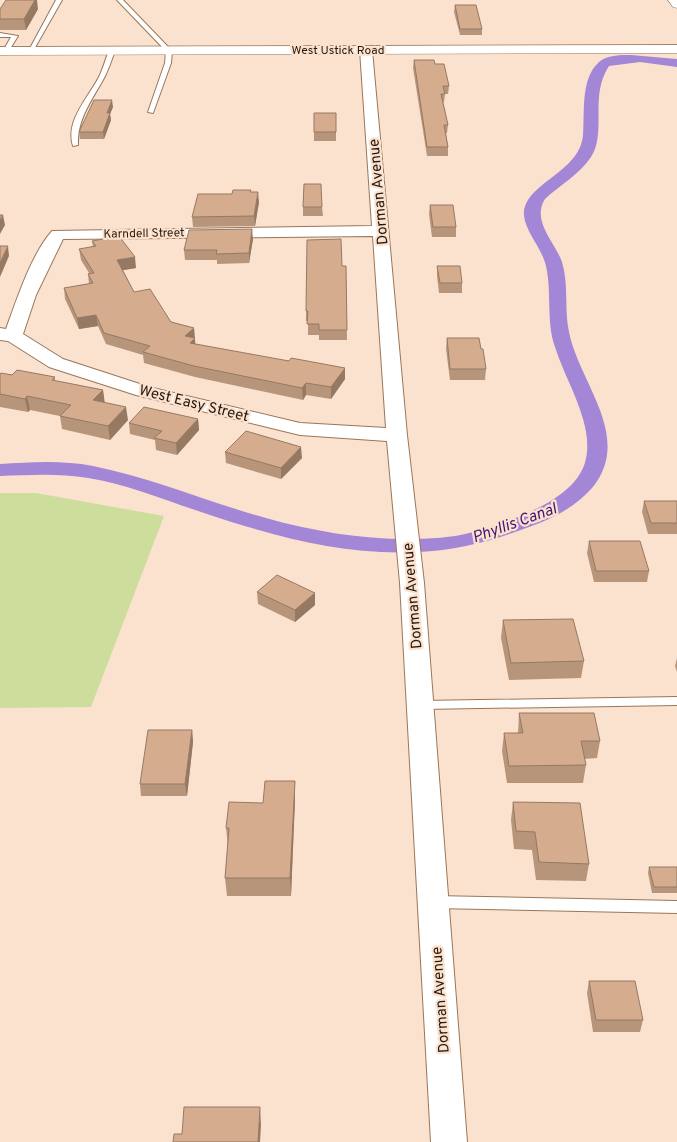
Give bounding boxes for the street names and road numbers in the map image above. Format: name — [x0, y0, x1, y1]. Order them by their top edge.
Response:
street label: West Ustick Road — [291, 43, 385, 59]
street label: Dorman Avenue — [365, 138, 394, 246]
street label: Karndell Street — [103, 225, 185, 243]
street label: West Easy Street — [137, 382, 251, 427]
street label: Dorman Avenue — [399, 542, 428, 650]
street label: Dorman Avenue — [428, 946, 455, 1054]

